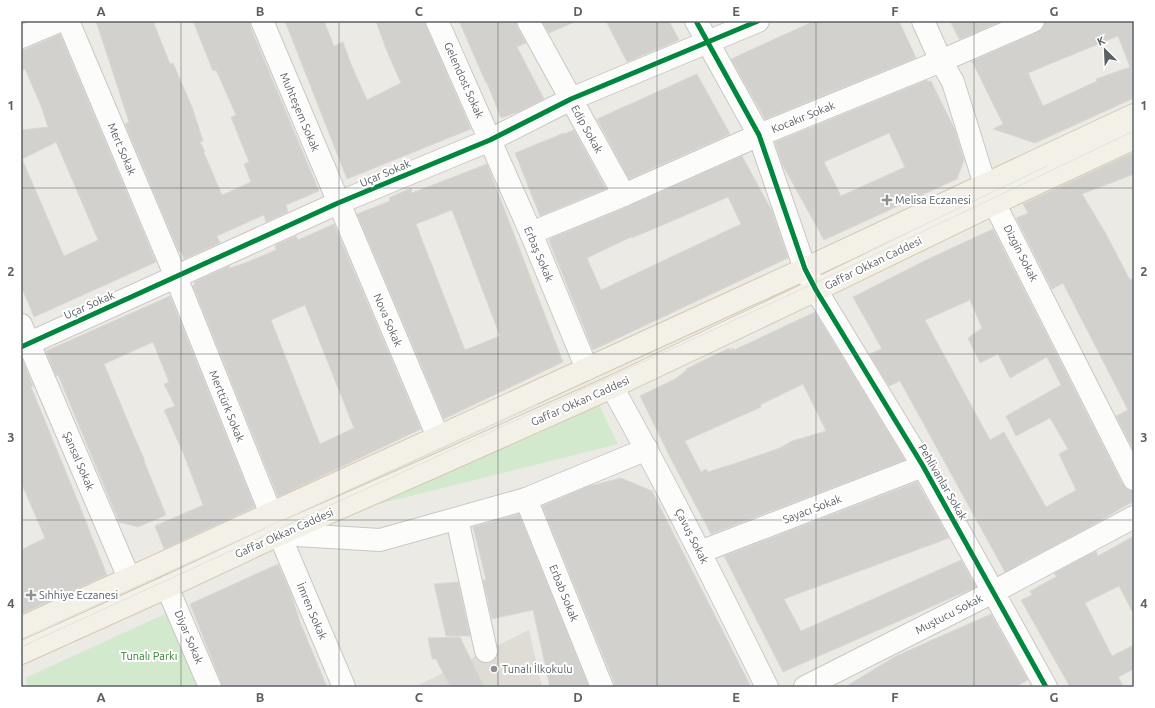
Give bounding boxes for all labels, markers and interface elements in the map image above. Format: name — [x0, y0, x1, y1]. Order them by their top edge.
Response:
text: A — [96, 4, 106, 18]
text: B — [256, 4, 265, 18]
text: C — [415, 4, 424, 18]
text: D — [573, 4, 583, 18]
text: E — [732, 4, 740, 18]
text: F — [891, 4, 899, 18]
text: G — [1050, 4, 1059, 18]
north arrow — [1085, 30, 1125, 70]
text: K — [1095, 34, 1107, 48]
street label: Gelendost Sokak — [442, 40, 486, 120]
street label: Muhteşem Sokak — [278, 71, 322, 154]
text: 1 — [7, 98, 15, 112]
text: 1 — [1140, 98, 1148, 112]
street label: Kocakır Sokak — [769, 99, 837, 135]
street label: Edip Sokak — [569, 103, 605, 156]
street label: Mert Sokak — [106, 121, 139, 177]
street label: Uçar Sokak — [358, 157, 413, 189]
place label: Melisa Eczanesi — [895, 194, 971, 206]
marker: Melisa Eczanesi — [882, 195, 892, 205]
street label: Dizgin Sokak — [1002, 223, 1041, 284]
street label: Erbaş Sokak — [522, 225, 556, 284]
street label: Gaffar Okkan Caddesi — [822, 234, 924, 292]
text: 2 — [7, 264, 15, 278]
text: 2 — [1140, 264, 1148, 278]
street label: Uçar Sokak — [62, 288, 116, 321]
street label: Nova Sokak — [371, 292, 405, 349]
street label: Merttürk Sokak — [207, 369, 247, 444]
street label: Gaffar Okkan Caddesi — [529, 374, 631, 428]
text: 3 — [7, 430, 15, 444]
street label: Şansal Sokak — [61, 430, 97, 493]
text: 3 — [1140, 430, 1148, 444]
street label: Pehlivanlar Sokak — [916, 442, 970, 523]
street label: Sayacı Sokak — [781, 492, 843, 526]
street label: Gaffar Okkan Caddesi — [233, 506, 335, 560]
street label: Çavuş Sokak — [673, 506, 711, 566]
street label: Erbab Sokak — [547, 563, 581, 624]
street label: İmren Sokak — [295, 581, 329, 642]
place label: Sıhhiye Eczanesi — [39, 589, 118, 601]
marker: Sıhhiye Eczanesi — [26, 590, 36, 600]
street label: Muştucu Sokak — [913, 592, 985, 636]
text: 4 — [7, 596, 15, 610]
text: 4 — [1140, 596, 1148, 610]
street label: Diyar Sokak — [172, 608, 206, 666]
park label: Tunalı Parkı — [121, 650, 177, 662]
place label: Tunalı İlkokulu — [502, 663, 573, 675]
marker: Tunalı İlkokulu — [489, 664, 499, 674]
text: A — [96, 690, 106, 704]
text: B — [256, 690, 265, 704]
text: C — [415, 690, 424, 704]
text: D — [573, 690, 583, 704]
text: E — [732, 690, 740, 704]
text: F — [891, 690, 899, 704]
text: G — [1050, 690, 1059, 704]

